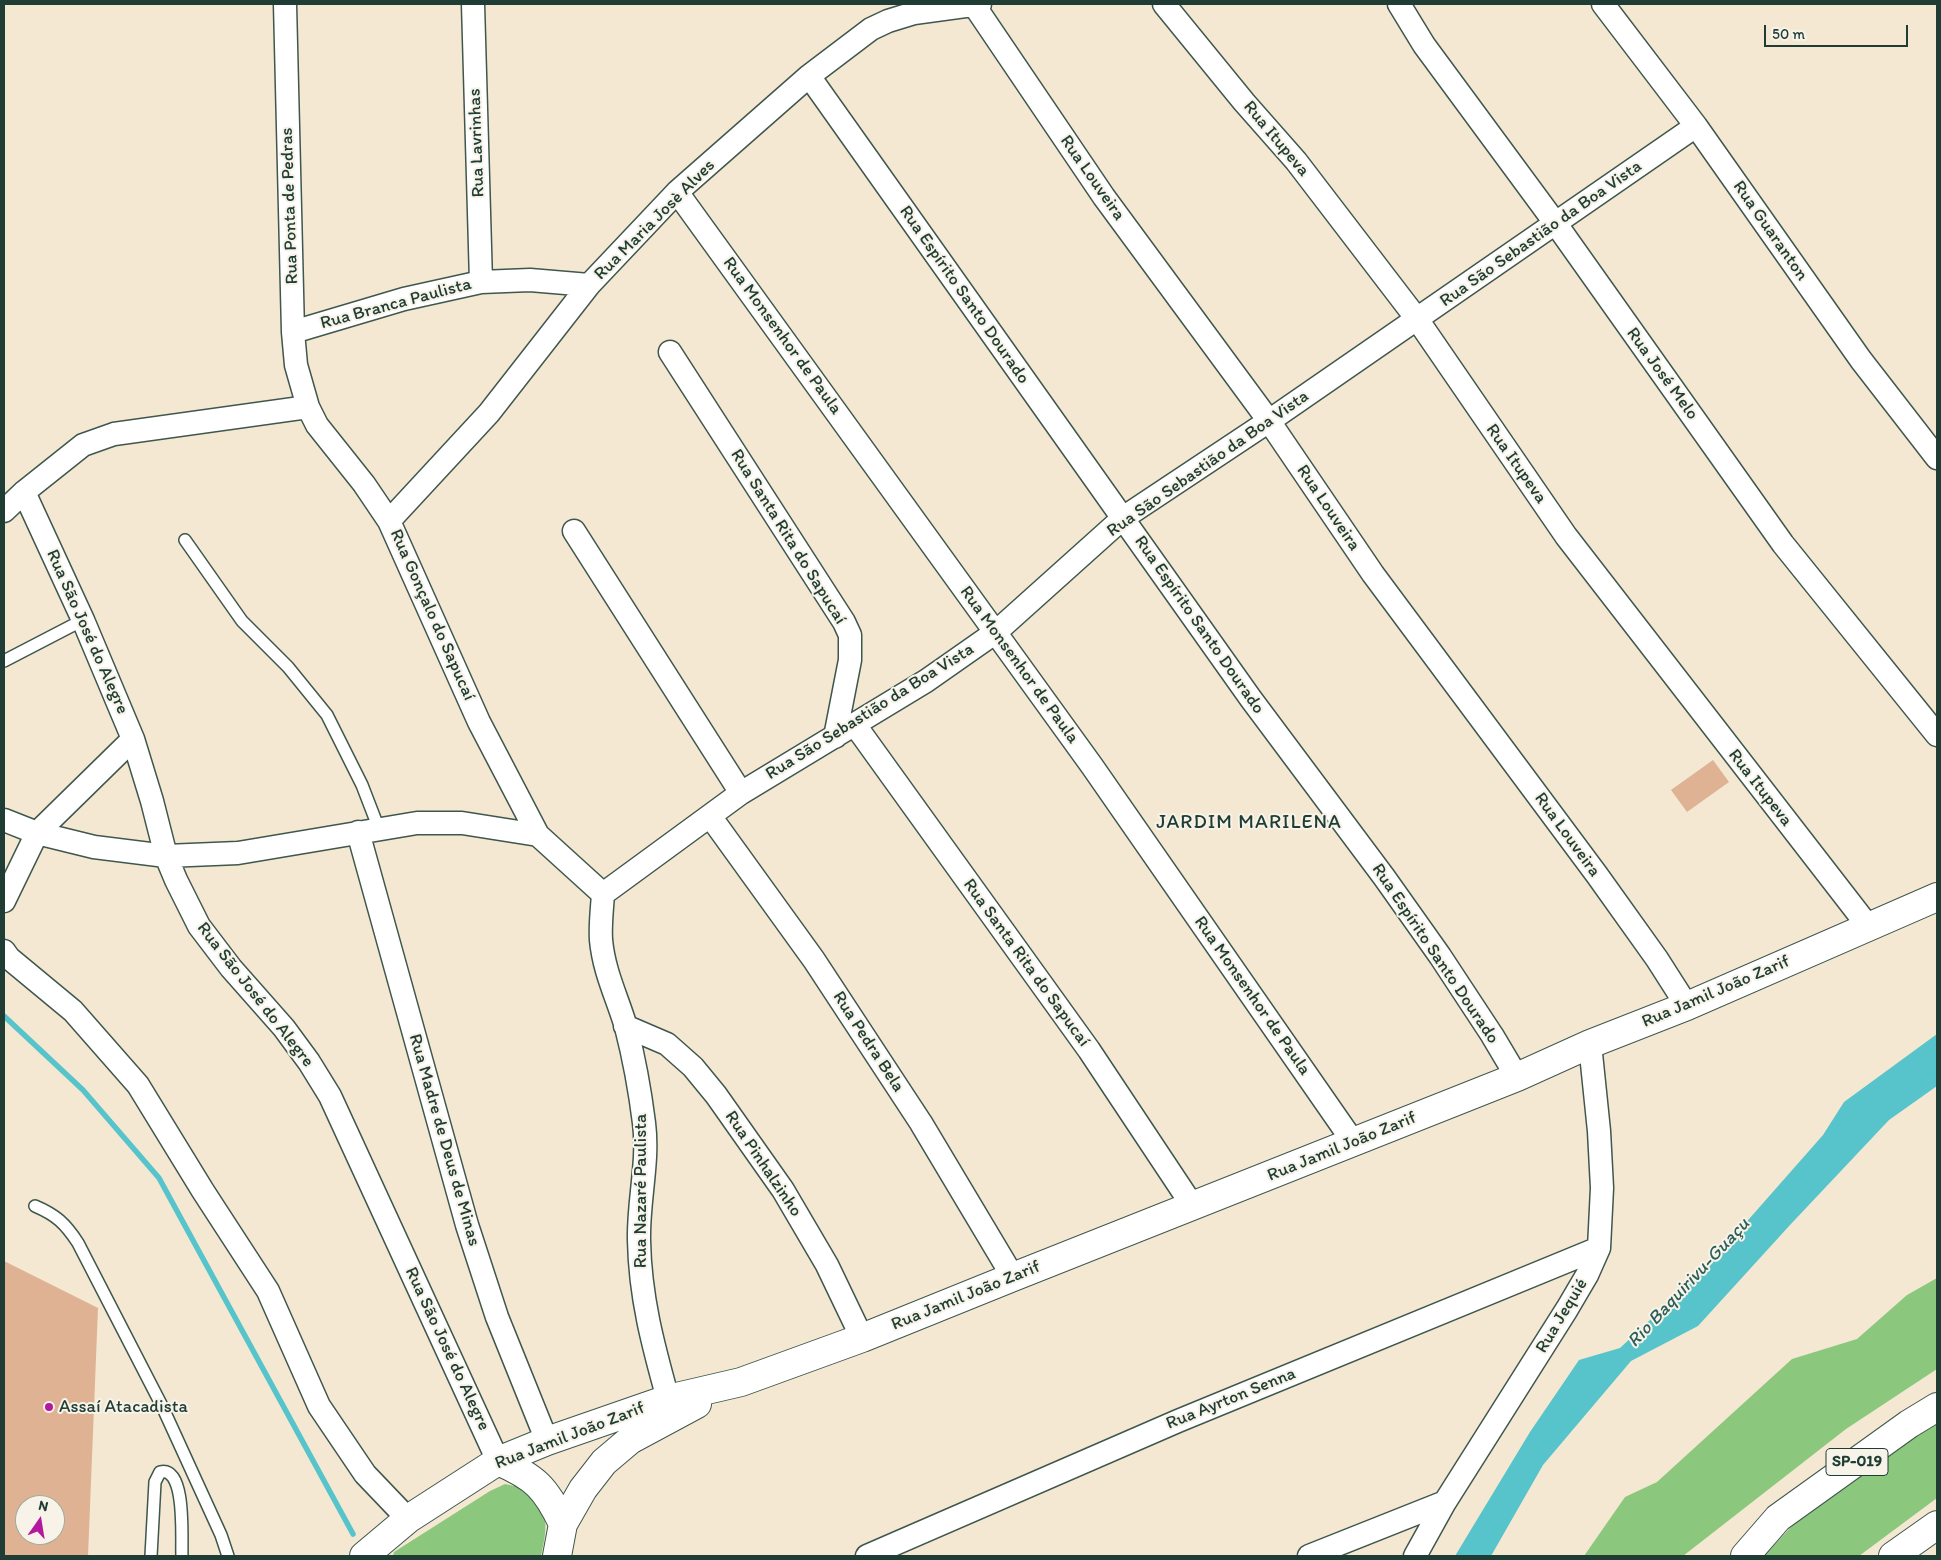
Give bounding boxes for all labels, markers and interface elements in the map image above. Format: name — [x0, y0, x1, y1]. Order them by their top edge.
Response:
scale bar — [1766, 15, 1910, 47]
text: 50 m — [1772, 25, 1805, 43]
street label: Rua Lavrinhas — [464, 88, 490, 198]
street label: Rua Itupeva — [1238, 97, 1314, 181]
street label: Rua Ponta de Pedras — [276, 127, 304, 285]
street label: Rua Louveira — [1055, 131, 1129, 225]
street label: Rua Maria Josè Alves — [590, 155, 720, 285]
street label: Rua São Sebastião da Boa Vista — [1436, 156, 1646, 312]
street label: Rua Guaranton — [1728, 177, 1812, 285]
street label: Rua Espírito Santo Dourado — [894, 202, 1034, 388]
street label: Rua Monsenhor de Paula — [718, 253, 846, 419]
street label: Rua Branca Paulista — [318, 273, 474, 335]
street label: Rua José Melo — [1621, 324, 1703, 424]
street label: Rua São Sebastião da Boa Vista — [1103, 386, 1313, 542]
street label: Rua Itupeva — [1481, 420, 1551, 508]
street label: Rua Santa Rita do Sapucaí — [725, 445, 851, 629]
street label: Rua Louveira — [1291, 461, 1365, 555]
street label: Rua Gonçalo do Sapucaí — [384, 526, 480, 704]
street label: Rua Espírito Santo Dourado — [1129, 532, 1269, 718]
street label: Rua São José do Alegre — [41, 546, 133, 718]
street label: Rua Monsenhor de Paula — [955, 582, 1083, 748]
street label: Rua São Sebastião da Boa Vista — [762, 639, 978, 785]
street label: Rua Itupeva — [1723, 745, 1797, 831]
street label: Rua Louveira — [1529, 789, 1605, 881]
district label: JARDIM MARILENA — [1156, 811, 1342, 835]
street label: Rua Espírito Santo Dourado — [1367, 860, 1503, 1048]
street label: Rua Santa Rita do Sapucaí — [958, 875, 1094, 1051]
street label: Rua Monsenhor de Paula — [1189, 912, 1315, 1080]
street label: Rua São José do Alegre — [192, 918, 318, 1072]
street label: Rua Jamil João Zarif — [1639, 951, 1793, 1033]
street label: Rua Pedra Bela — [827, 988, 909, 1096]
street label: Rua Madre de Deus de Minas — [403, 1031, 485, 1249]
street label: Rua Pinhalzinho — [720, 1107, 806, 1221]
street label: Rua Jamil João Zarif — [1264, 1107, 1420, 1187]
street label: Rua Nazaré Paulista — [630, 1114, 652, 1268]
water label: Rio Baquirivu-Guaçu — [1623, 1213, 1755, 1353]
street label: Rua Jamil João Zarif — [888, 1256, 1044, 1336]
street label: Rua São José do Alegre — [400, 1264, 494, 1434]
street label: Rua Jequié — [1531, 1275, 1593, 1357]
street label: Rua Ayrton Senna — [1163, 1363, 1299, 1435]
place label: Assaí Atacadista — [59, 1396, 188, 1418]
street label: Rua Jamil João Zarif — [492, 1397, 648, 1475]
marker: Assaí Atacadista — [43, 1401, 55, 1413]
road number: SP-019 — [1826, 1448, 1888, 1475]
north arrow — [15, 1495, 65, 1545]
text: N — [37, 1497, 50, 1515]

